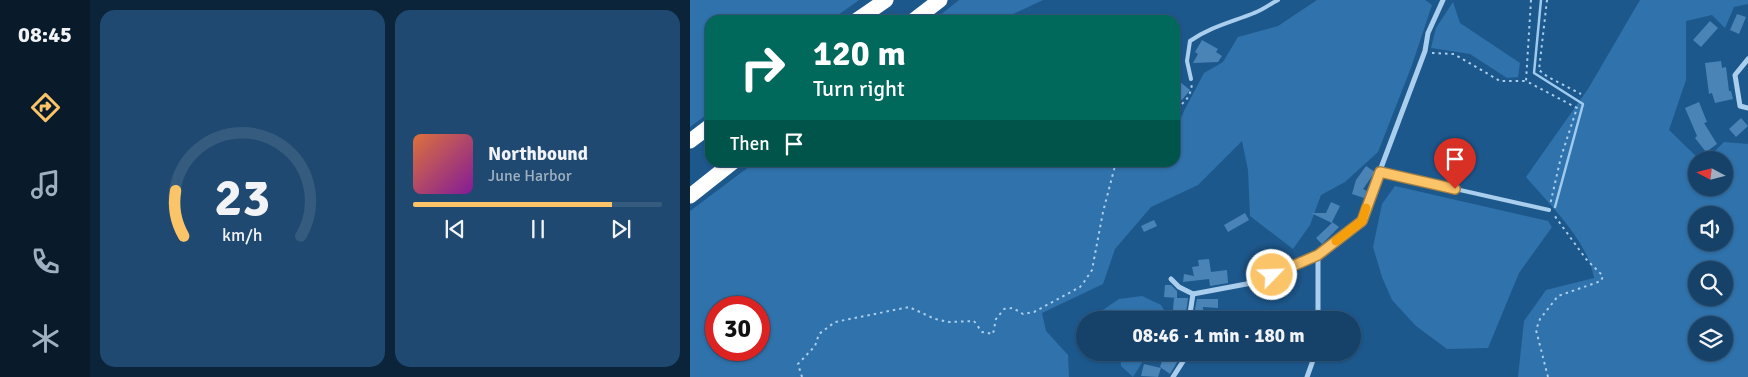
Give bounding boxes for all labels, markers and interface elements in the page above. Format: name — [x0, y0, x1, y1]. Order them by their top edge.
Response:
text: 08:45 — [18, 21, 72, 48]
text: 120 m — [813, 32, 906, 75]
icon: right — [730, 35, 795, 100]
text: Turn right — [813, 75, 905, 102]
icon: directions — [28, 90, 63, 125]
icon: arrive — [780, 130, 808, 158]
text: Then — [730, 132, 770, 156]
pin — [1434, 138, 1476, 189]
text: Northbound — [488, 142, 588, 166]
icon: arrive — [1441, 145, 1469, 173]
north arrow — [1688, 151, 1732, 196]
map controls — [1688, 151, 1733, 361]
text: 23 — [214, 166, 271, 230]
text: June Harbor — [488, 166, 572, 186]
icon: music — [28, 167, 63, 202]
button: sound — [1688, 206, 1733, 251]
icon: previous — [441, 215, 469, 243]
icon: pause — [524, 215, 552, 243]
icon: next — [607, 215, 635, 243]
text: km/h — [222, 224, 263, 246]
icon: phone — [28, 244, 63, 279]
position arrow — [1245, 248, 1297, 300]
button: search — [1688, 261, 1733, 306]
speed limit sign: 30 — [705, 296, 770, 361]
button: layers — [1688, 316, 1733, 361]
icon: climate — [28, 321, 63, 356]
text: 08:46 · 1 min · 180 m — [1132, 324, 1305, 348]

